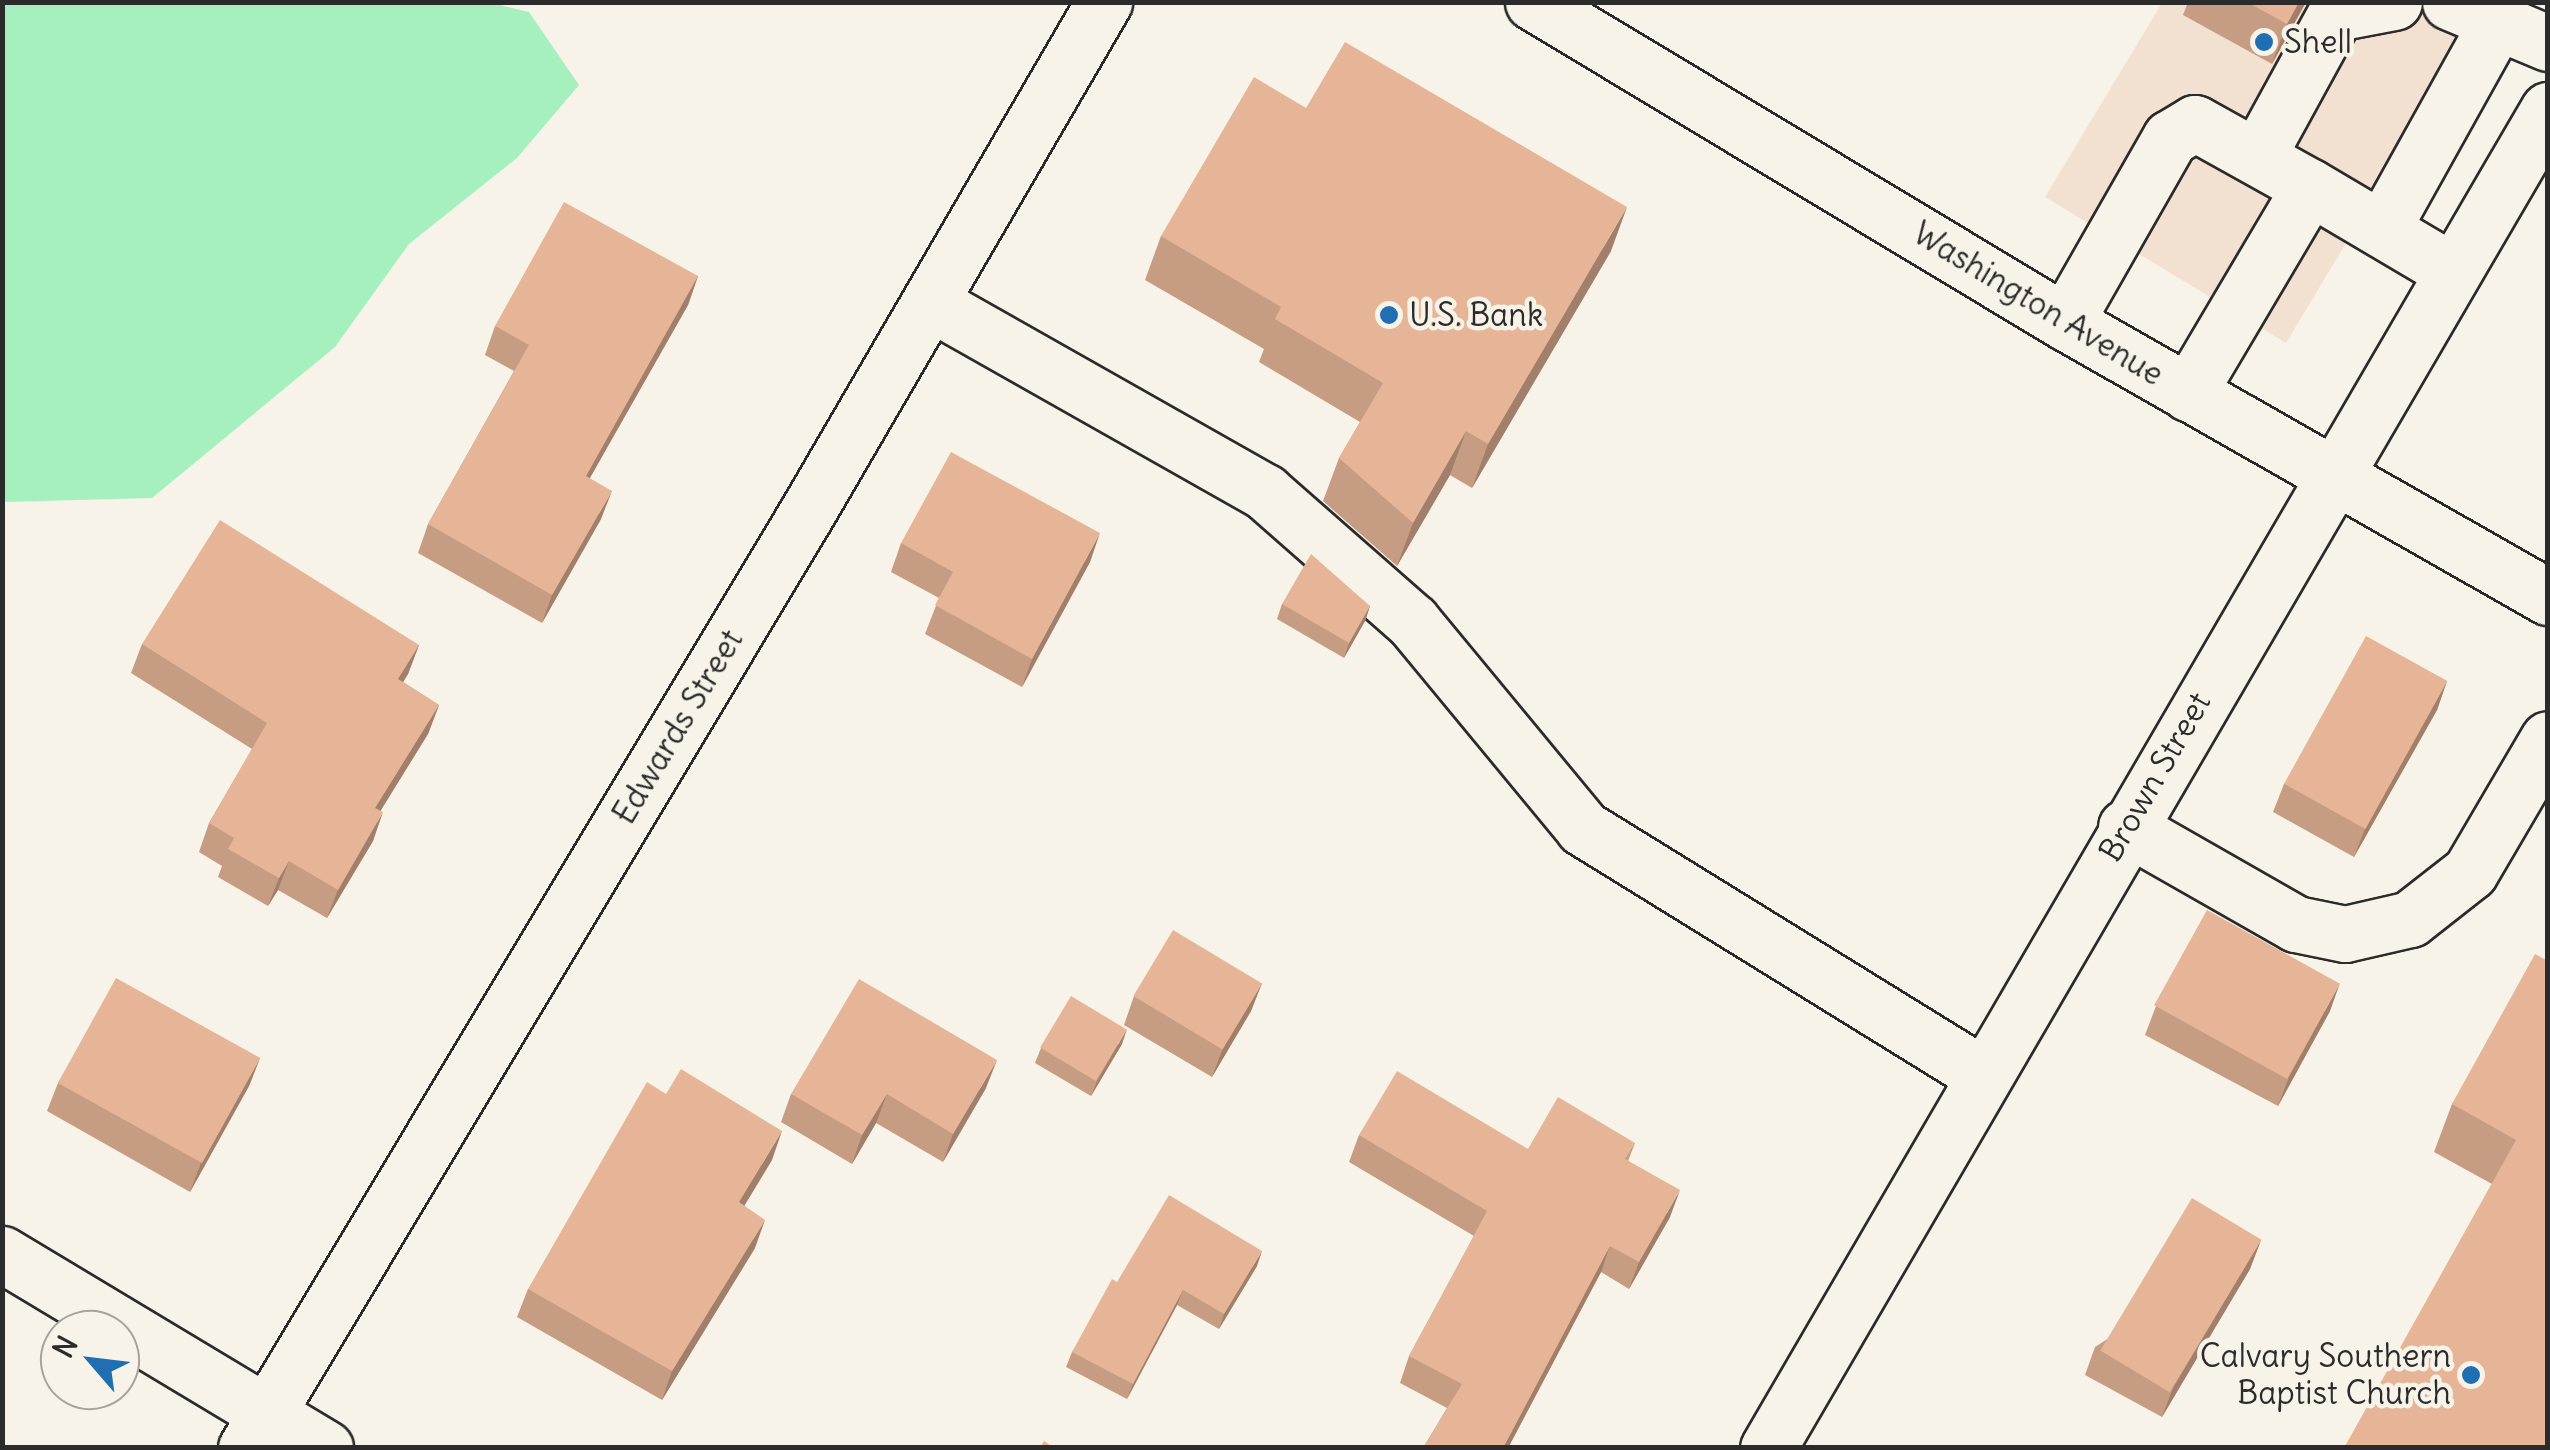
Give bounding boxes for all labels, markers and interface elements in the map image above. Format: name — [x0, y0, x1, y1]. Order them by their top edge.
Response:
place label: Shell — [2284, 23, 2352, 61]
marker: Shell — [2253, 31, 2275, 53]
street label: Washington Avenue — [1906, 214, 2170, 394]
place label: U.S. Bank — [1409, 296, 1543, 334]
marker: U.S. Bank — [1378, 304, 1400, 326]
street label: Edwards Street — [605, 623, 751, 831]
street label: Brown Street — [2091, 686, 2219, 868]
north arrow — [40, 1310, 140, 1410]
text: N — [45, 1330, 86, 1364]
place label: Calvary Southern Baptist Church — [2200, 1338, 2451, 1413]
marker: Calvary Southern Baptist Church — [2460, 1364, 2482, 1386]

